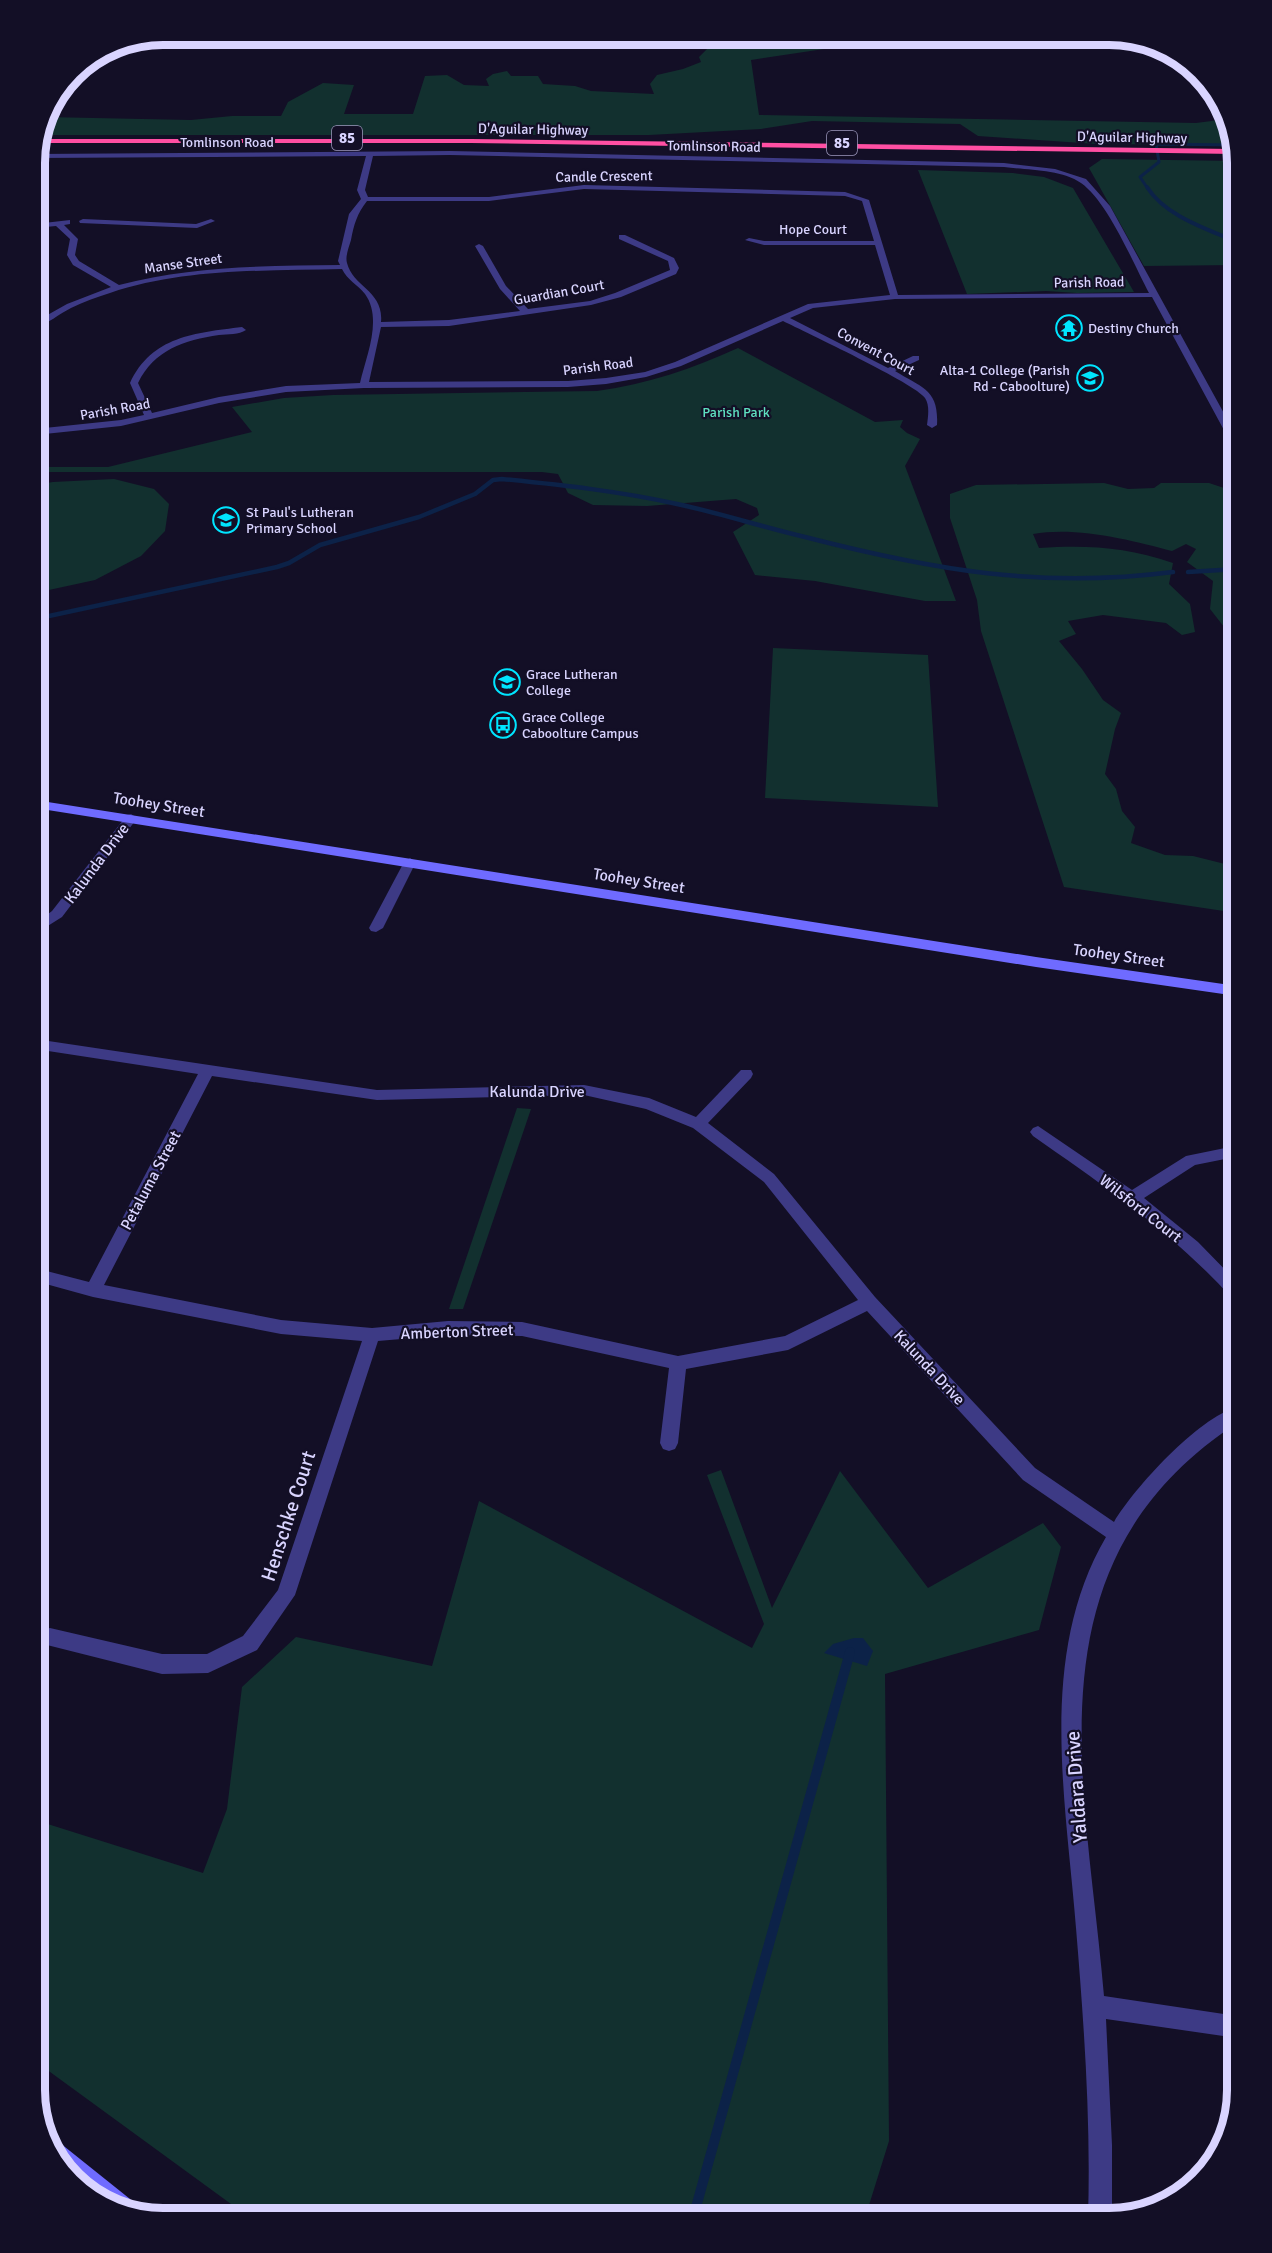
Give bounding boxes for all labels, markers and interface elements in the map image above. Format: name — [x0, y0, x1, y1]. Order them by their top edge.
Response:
street label: D'Aguilar Highway — [478, 120, 589, 139]
road number: 85 — [332, 126, 362, 150]
street label: D'Aguilar Highway — [1077, 128, 1188, 147]
road number: 85 — [827, 131, 857, 155]
street label: Tomlinson Road — [180, 134, 274, 151]
street label: Tomlinson Road — [667, 137, 761, 156]
street label: Candle Crescent — [555, 167, 653, 186]
street label: Hope Court — [779, 221, 847, 238]
street label: Manse Street — [143, 250, 223, 277]
street label: Parish Road — [1054, 273, 1125, 292]
street label: Guardian Court — [513, 276, 606, 309]
temple icon: Destiny Church — [1054, 313, 1084, 343]
place label: Destiny Church — [1088, 320, 1179, 337]
street label: Convent Court — [834, 324, 918, 379]
street label: Parish Road — [562, 354, 634, 379]
place label: Alta-1 College (Parish Rd - Caboolture) — [940, 362, 1070, 395]
school or university icon: Alta-1 College (Parish Rd - Caboolture) — [1075, 363, 1105, 393]
street label: Parish Road — [79, 395, 151, 424]
park label: Parish Park — [702, 404, 770, 421]
place label: St Paul's Lutheran Primary School — [246, 504, 354, 537]
school or university icon: St Paul's Lutheran Primary School — [211, 505, 241, 535]
place label: Grace Lutheran College — [526, 666, 618, 699]
school or university icon: Grace Lutheran College — [492, 667, 522, 697]
place label: Grace College Caboolture Campus — [522, 709, 639, 742]
bus stop icon: Grace College Caboolture Campus — [488, 710, 518, 740]
street label: Toohey Street — [112, 788, 206, 822]
street label: Kalunda Drive — [60, 819, 134, 908]
street label: Toohey Street — [592, 864, 686, 898]
street label: Toohey Street — [1072, 940, 1166, 972]
street label: Kalunda Drive — [489, 1082, 585, 1102]
street label: Petaluma Street — [116, 1127, 186, 1234]
street label: Wilsford Court — [1095, 1170, 1186, 1247]
street label: Amberton Street — [400, 1320, 514, 1344]
street label: Kalunda Drive — [889, 1326, 969, 1409]
street label: Henschke Court — [256, 1448, 321, 1584]
street label: Yaldara Drive — [1060, 1730, 1093, 1844]

